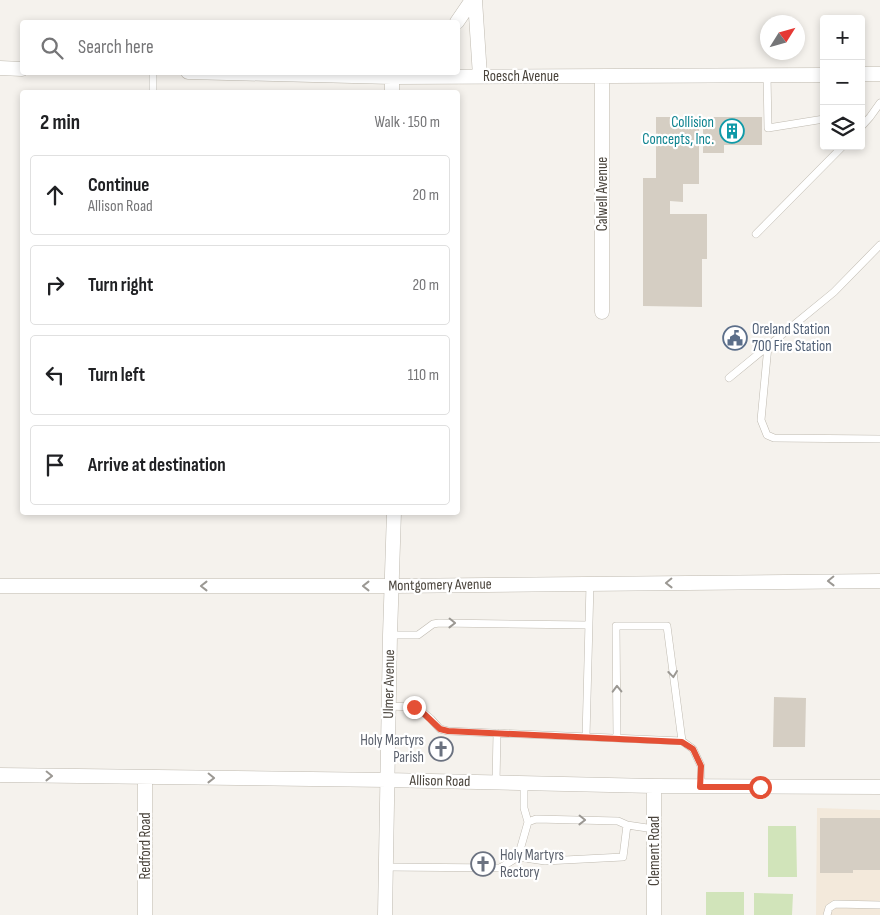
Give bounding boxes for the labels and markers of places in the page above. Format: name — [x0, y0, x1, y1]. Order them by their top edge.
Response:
place label: Collision Concepts, Inc. — [642, 113, 714, 149]
building icon: Collision Concepts, Inc. — [719, 118, 745, 144]
place label: Oreland Station 700 Fire Station — [752, 320, 832, 356]
public building icon: Oreland Station 700 Fire Station — [722, 325, 748, 351]
place label: Holy Martyrs Parish — [360, 731, 424, 767]
church icon: Holy Martyrs Parish — [428, 736, 454, 762]
place label: Holy Martyrs Rectory — [500, 846, 564, 882]
church icon: Holy Martyrs Rectory — [470, 851, 496, 877]

